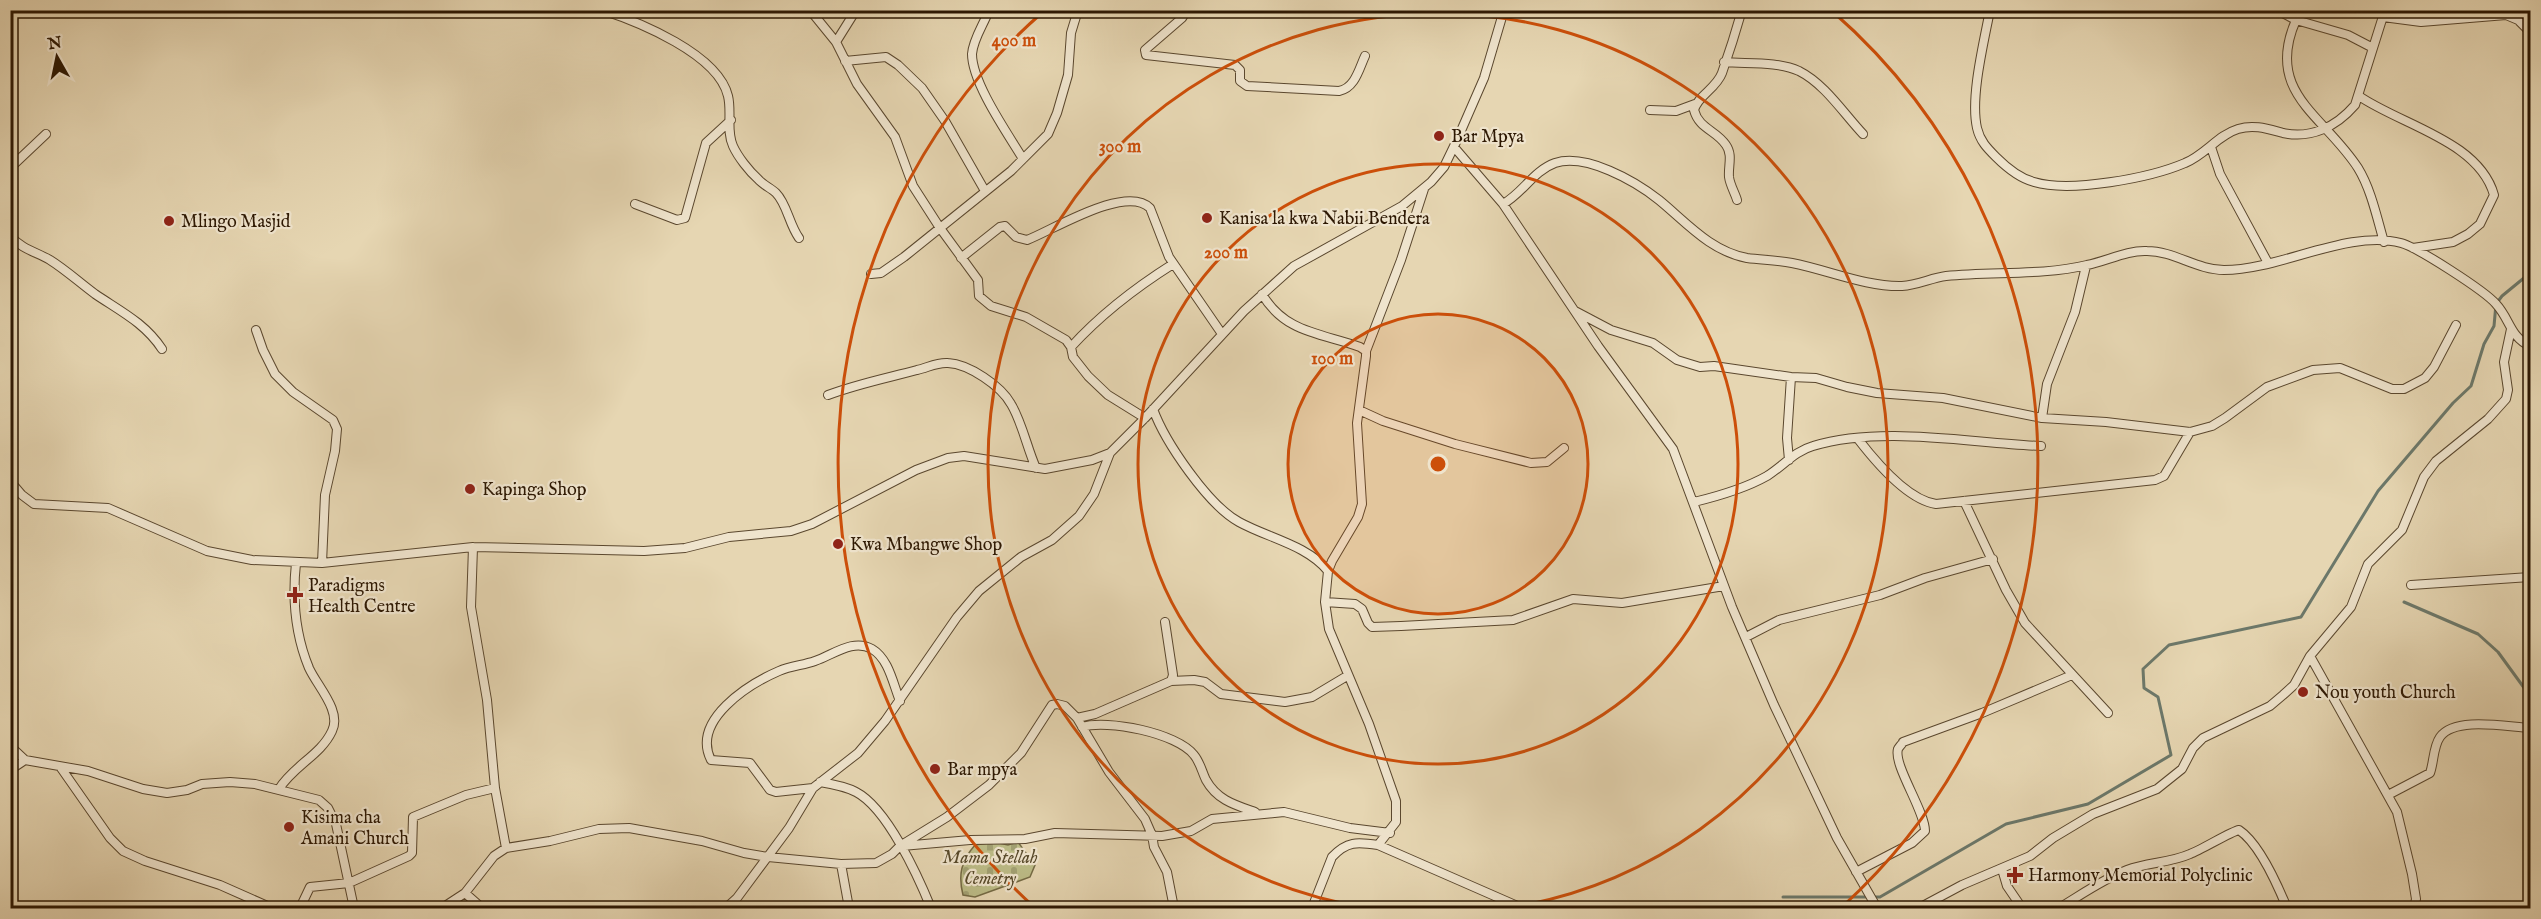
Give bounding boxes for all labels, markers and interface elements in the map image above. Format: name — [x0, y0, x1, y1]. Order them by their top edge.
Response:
north arrow — [27, 27, 87, 87]
text: 400 m — [992, 30, 1036, 53]
text: N — [46, 33, 64, 55]
place label: Bar Mpya — [1451, 126, 1524, 149]
marker: Bar Mpya — [1432, 129, 1446, 143]
text: 300 m — [1099, 136, 1141, 159]
place label: Kanisa la kwa Nabii Bendera — [1219, 208, 1430, 231]
place label: Mlingo Masjid — [181, 211, 291, 234]
marker: Kanisa la kwa Nabii Bendera — [1200, 211, 1214, 225]
marker: Mlingo Masjid — [162, 214, 176, 228]
text: 200 m — [1204, 242, 1248, 265]
text: 100 m — [1311, 348, 1353, 371]
centre of rings — [1428, 454, 1448, 474]
place label: Kapinga Shop — [482, 479, 587, 502]
marker: Kapinga Shop — [463, 482, 477, 496]
place label: Kwa Mbangwe Shop — [850, 534, 1002, 557]
marker: Kwa Mbangwe Shop — [831, 537, 845, 551]
place label: Paradigms Health Centre — [308, 575, 416, 619]
marker: Paradigms Health Centre — [286, 586, 304, 604]
place label: Nou youth Church — [2315, 682, 2456, 705]
marker: Nou youth Church — [2296, 685, 2310, 699]
place label: Bar mpya — [947, 759, 1017, 782]
marker: Bar mpya — [928, 762, 942, 776]
place label: Kisima cha Amani Church — [300, 807, 409, 851]
marker: Kisima cha Amani Church — [282, 820, 296, 834]
park label: Mama Stellah Cemetry — [942, 847, 1038, 891]
place label: Harmony Memorial Polyclinic — [2028, 865, 2253, 888]
marker: Harmony Memorial Polyclinic — [2006, 866, 2024, 884]

